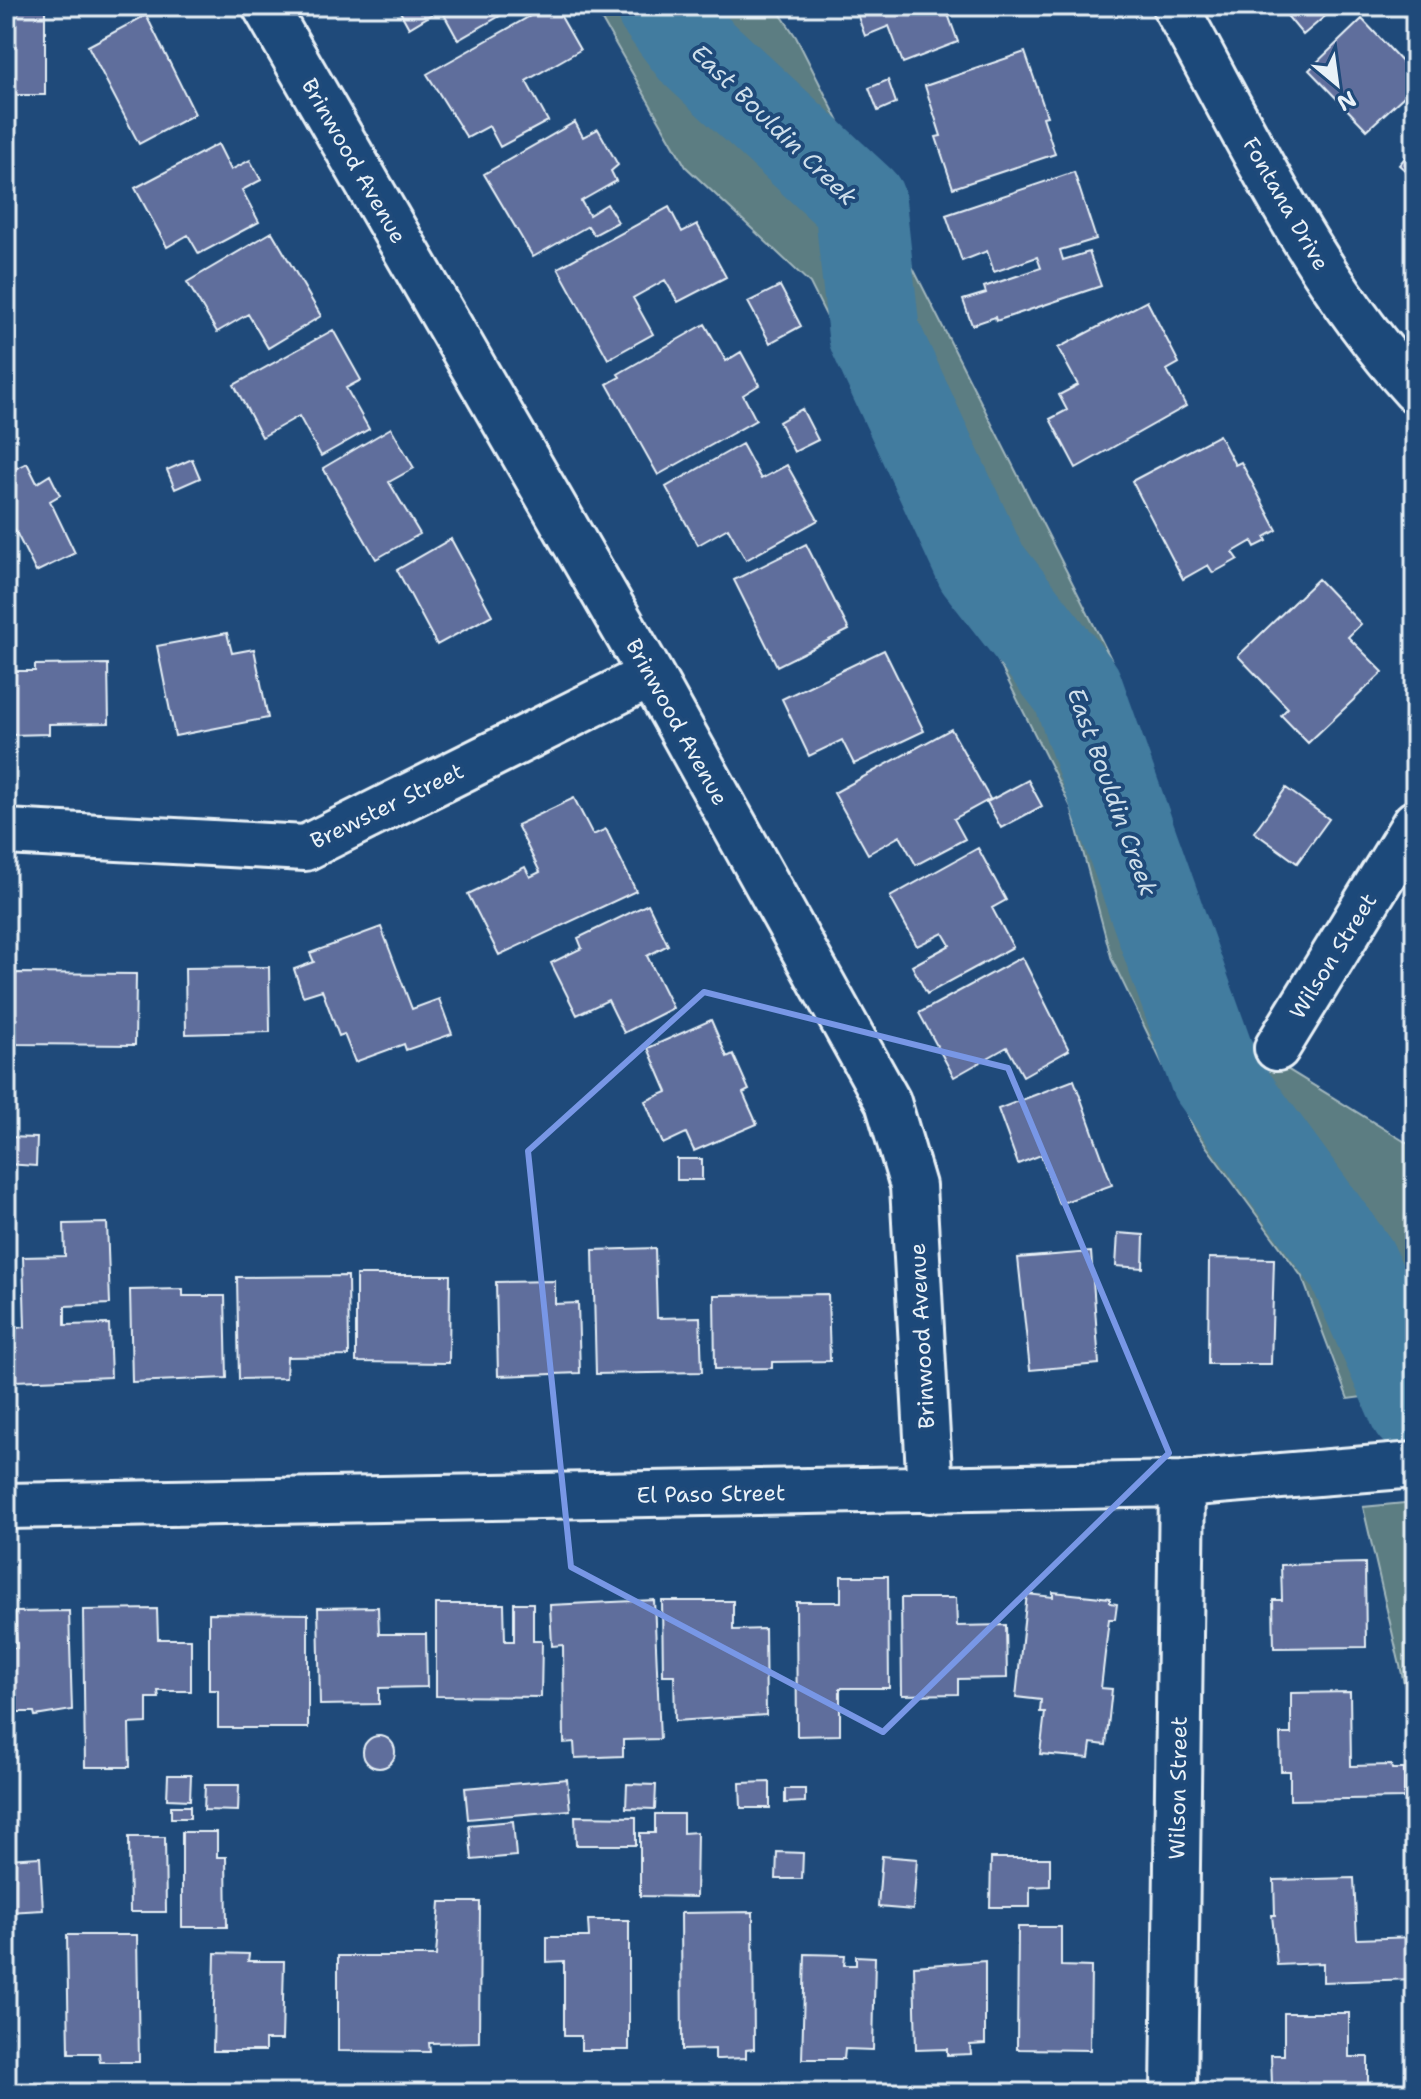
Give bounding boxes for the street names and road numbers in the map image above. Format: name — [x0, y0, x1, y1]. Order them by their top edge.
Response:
street label: Brinwood Avenue — [295, 73, 413, 249]
street label: Fontana Drive — [1236, 132, 1336, 276]
street label: Brinwood Avenue — [619, 634, 735, 810]
street label: Brewster Street — [306, 756, 468, 856]
street label: Wilson Street — [1283, 888, 1383, 1024]
street label: Brinwood Avenue — [903, 1242, 941, 1430]
street label: El Paso Street — [636, 1478, 786, 1510]
street label: Wilson Street — [1162, 1716, 1194, 1860]

